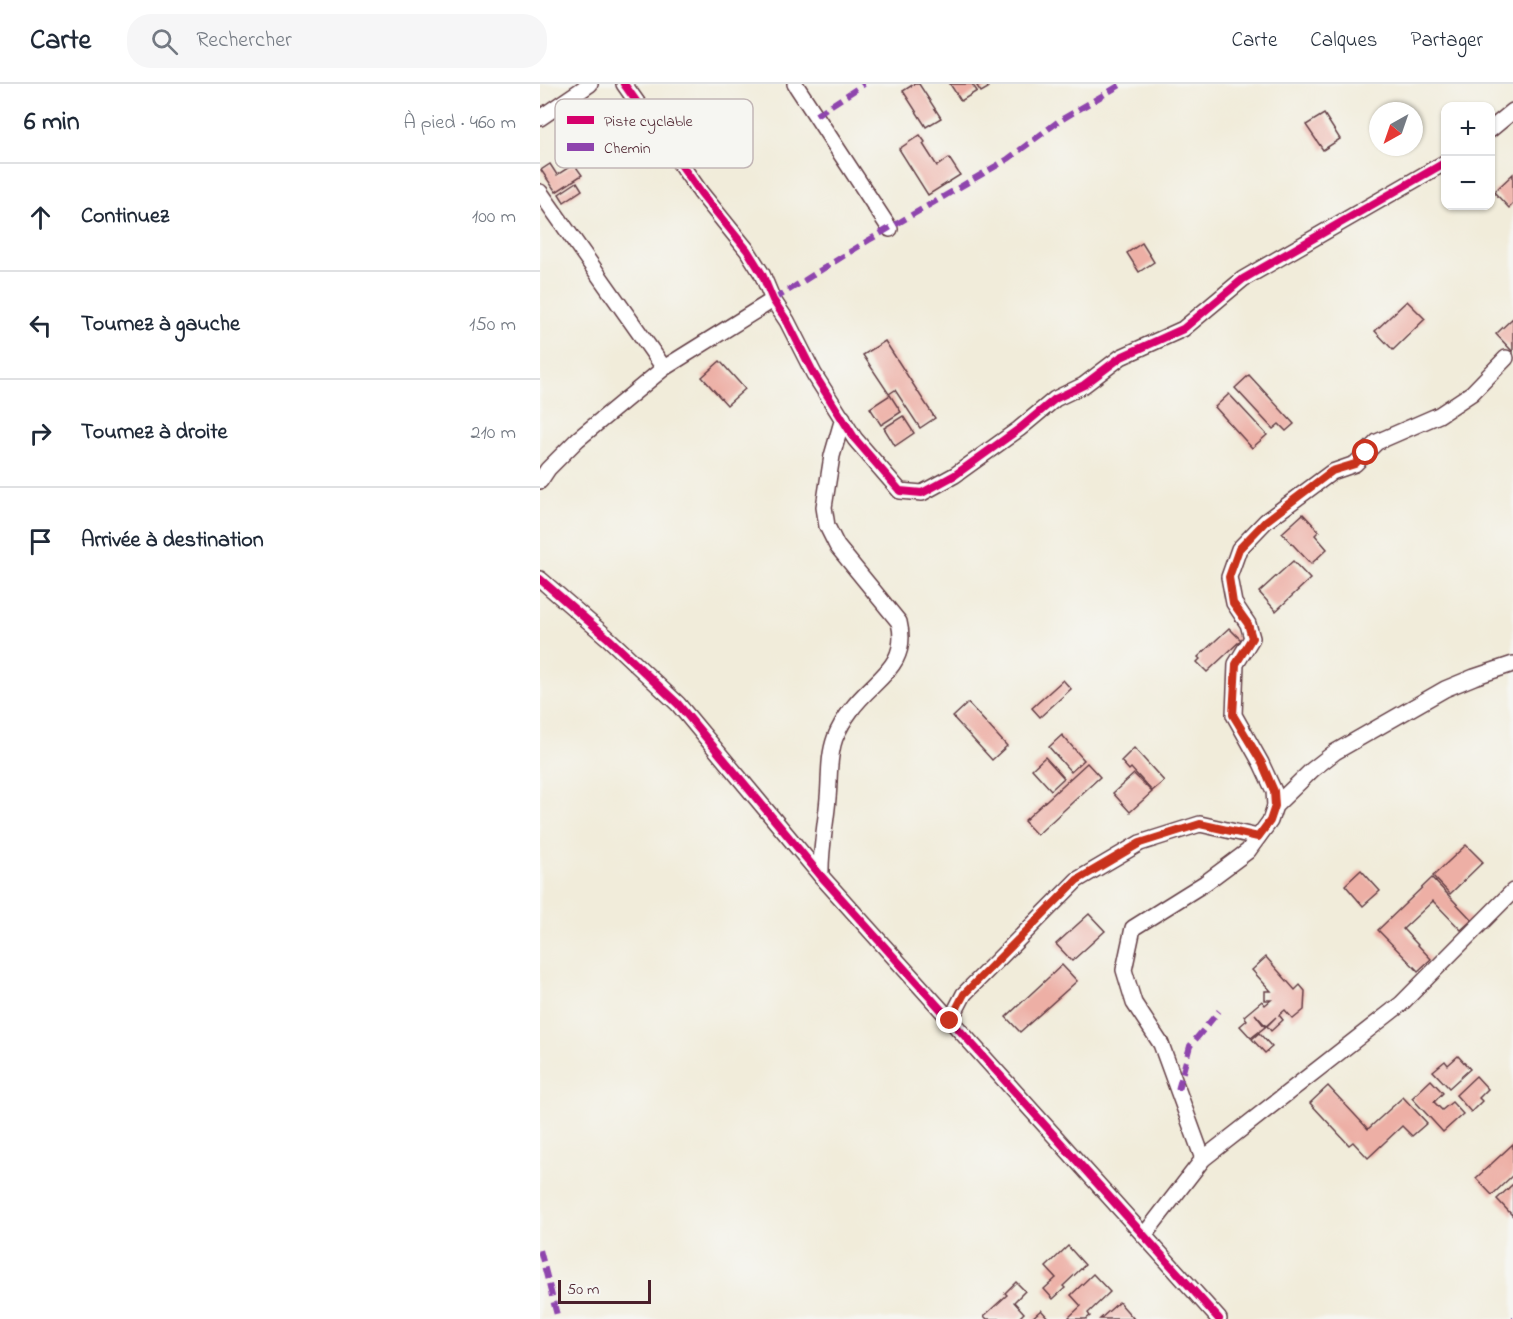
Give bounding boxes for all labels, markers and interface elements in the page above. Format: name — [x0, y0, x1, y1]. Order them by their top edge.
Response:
search box — [127, 14, 547, 68]
text: Carte — [30, 21, 91, 62]
icon: search — [148, 25, 181, 58]
text: Rechercher — [196, 25, 292, 57]
text: Carte — [1231, 26, 1277, 56]
text: Calques — [1310, 26, 1377, 56]
text: Partager — [1410, 26, 1483, 56]
legend — [555, 99, 753, 168]
north arrow — [1369, 102, 1423, 156]
map controls — [1441, 102, 1495, 210]
button: + — [1441, 102, 1495, 156]
text: 6 min — [24, 104, 80, 142]
text: À pied · 460 m — [404, 109, 516, 138]
text: Piste cyclable — [604, 110, 693, 134]
text: Chemin — [604, 137, 651, 161]
button: − — [1441, 156, 1495, 210]
icon: ahead — [24, 201, 57, 234]
text: Continuez — [81, 201, 169, 233]
text: 100 m — [472, 203, 516, 232]
icon: left — [24, 309, 57, 342]
text: Tournez à gauche — [81, 309, 240, 341]
text: 150 m — [469, 311, 516, 340]
icon: right — [24, 417, 57, 450]
text: Tournez à droite — [81, 417, 227, 449]
text: 210 m — [471, 419, 516, 448]
route start — [1352, 439, 1378, 465]
icon: arrive — [24, 525, 57, 558]
text: Arrivée à destination — [81, 525, 264, 557]
route end — [936, 1007, 962, 1033]
scale bar — [558, 1277, 651, 1304]
text: 50 m — [567, 1278, 599, 1302]

